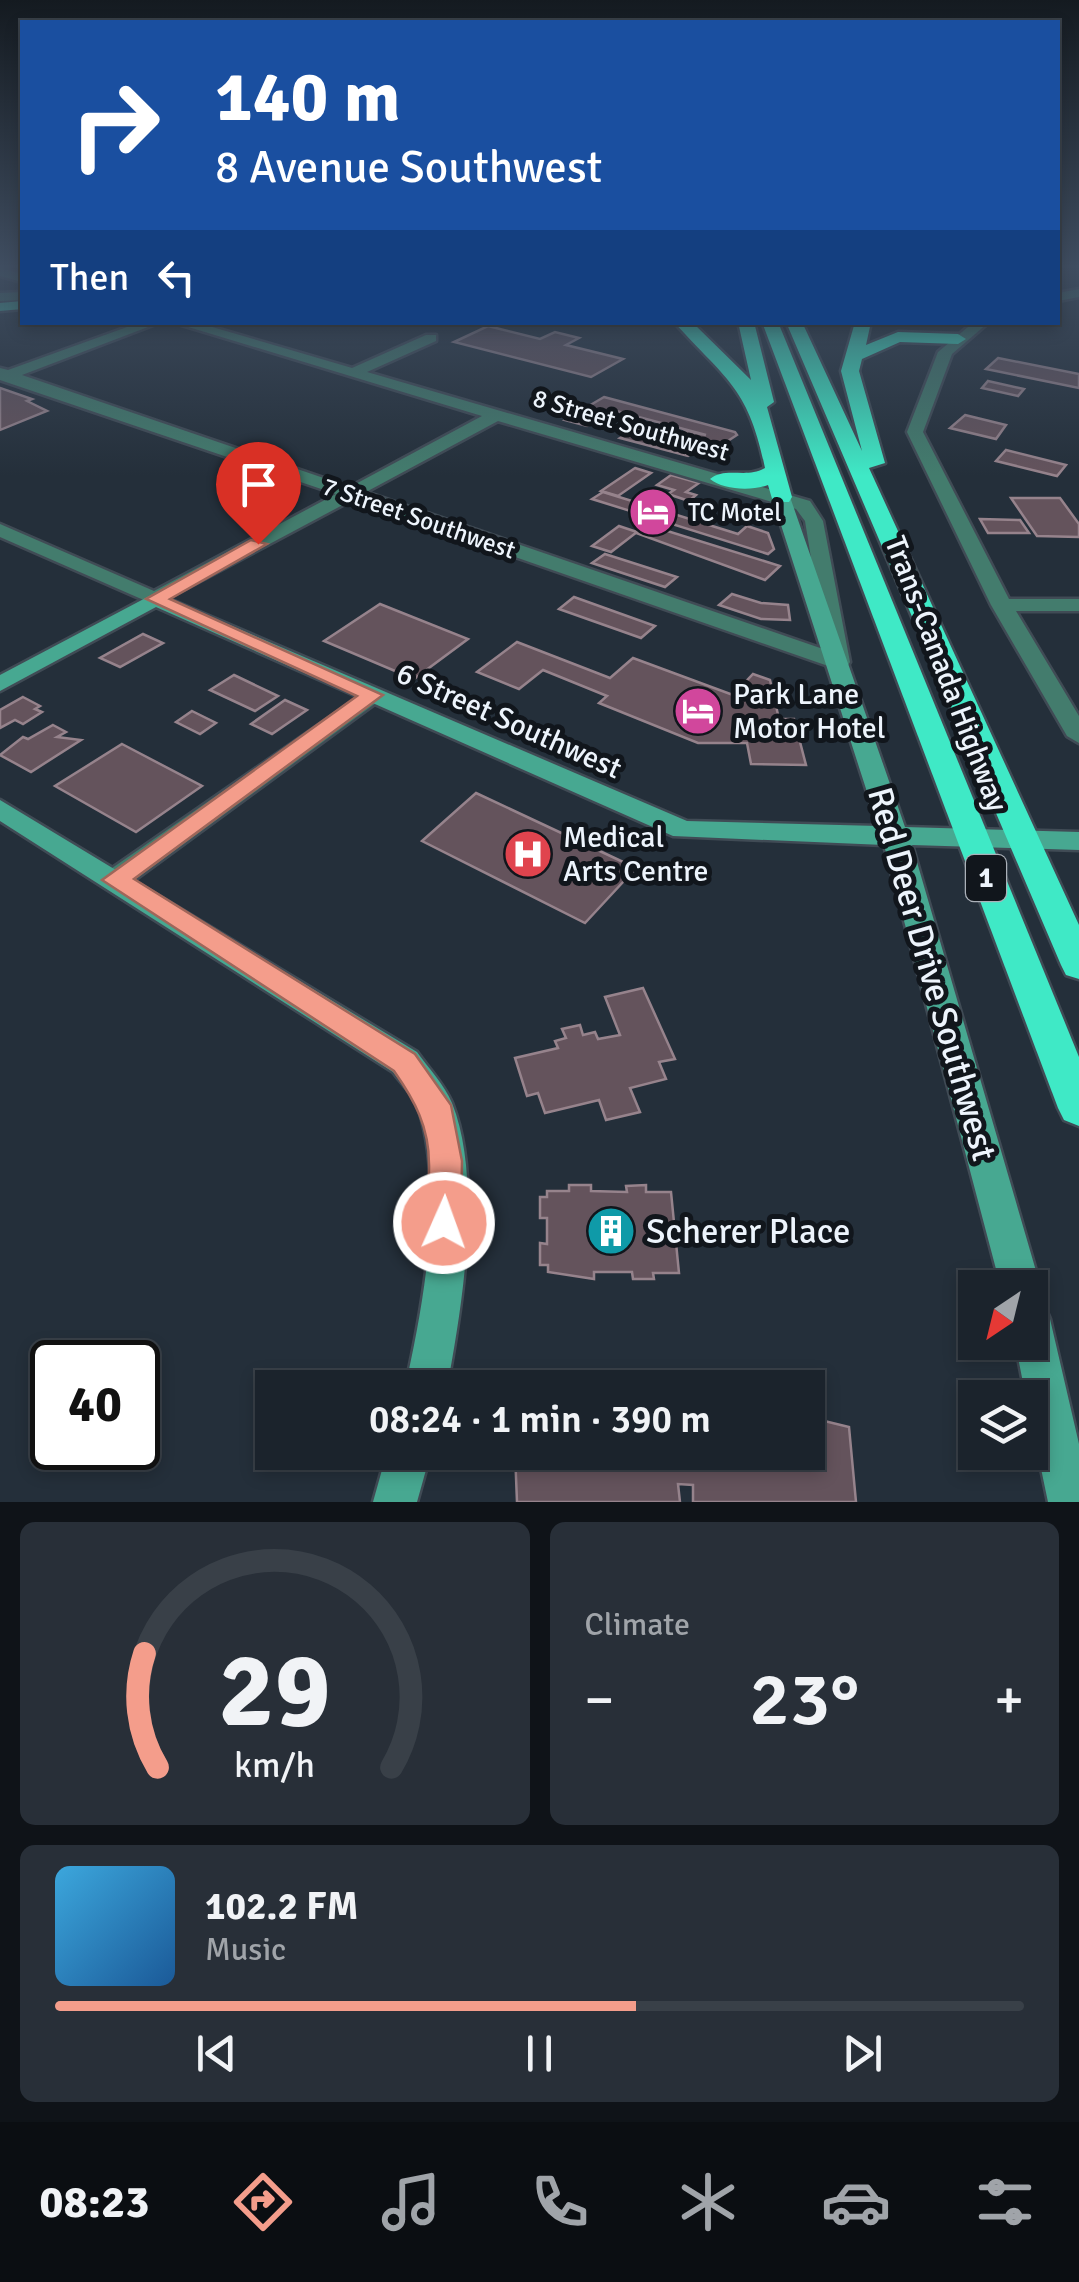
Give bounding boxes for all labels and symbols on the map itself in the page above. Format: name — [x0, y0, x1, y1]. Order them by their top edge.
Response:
street label: 8 Street Southwest — [530, 382, 733, 468]
pin — [216, 442, 301, 545]
street label: 7 Street Southwest — [318, 470, 520, 566]
hotel icon: TC Motel — [627, 486, 679, 538]
place label: TC Motel — [688, 497, 782, 528]
street label: Trans-Canada Highway — [876, 531, 1016, 817]
street label: 6 Street Southwest — [391, 655, 627, 787]
place label: Park Lane Motor Hotel — [733, 676, 886, 747]
hotel icon: Park Lane Motor Hotel — [672, 685, 724, 737]
street label: Red Deer Drive Southwest — [858, 783, 1006, 1165]
place label: Medical Arts Centre — [563, 819, 709, 890]
hospital icon: Medical Arts Centre — [502, 828, 554, 880]
road number: 1 — [966, 855, 1006, 901]
position arrow — [392, 1171, 496, 1275]
building icon: Scherer Place — [585, 1205, 637, 1257]
place label: Scherer Place — [646, 1210, 850, 1253]
north arrow — [958, 1270, 1048, 1360]
speed limit sign: 40 — [30, 1340, 160, 1470]

